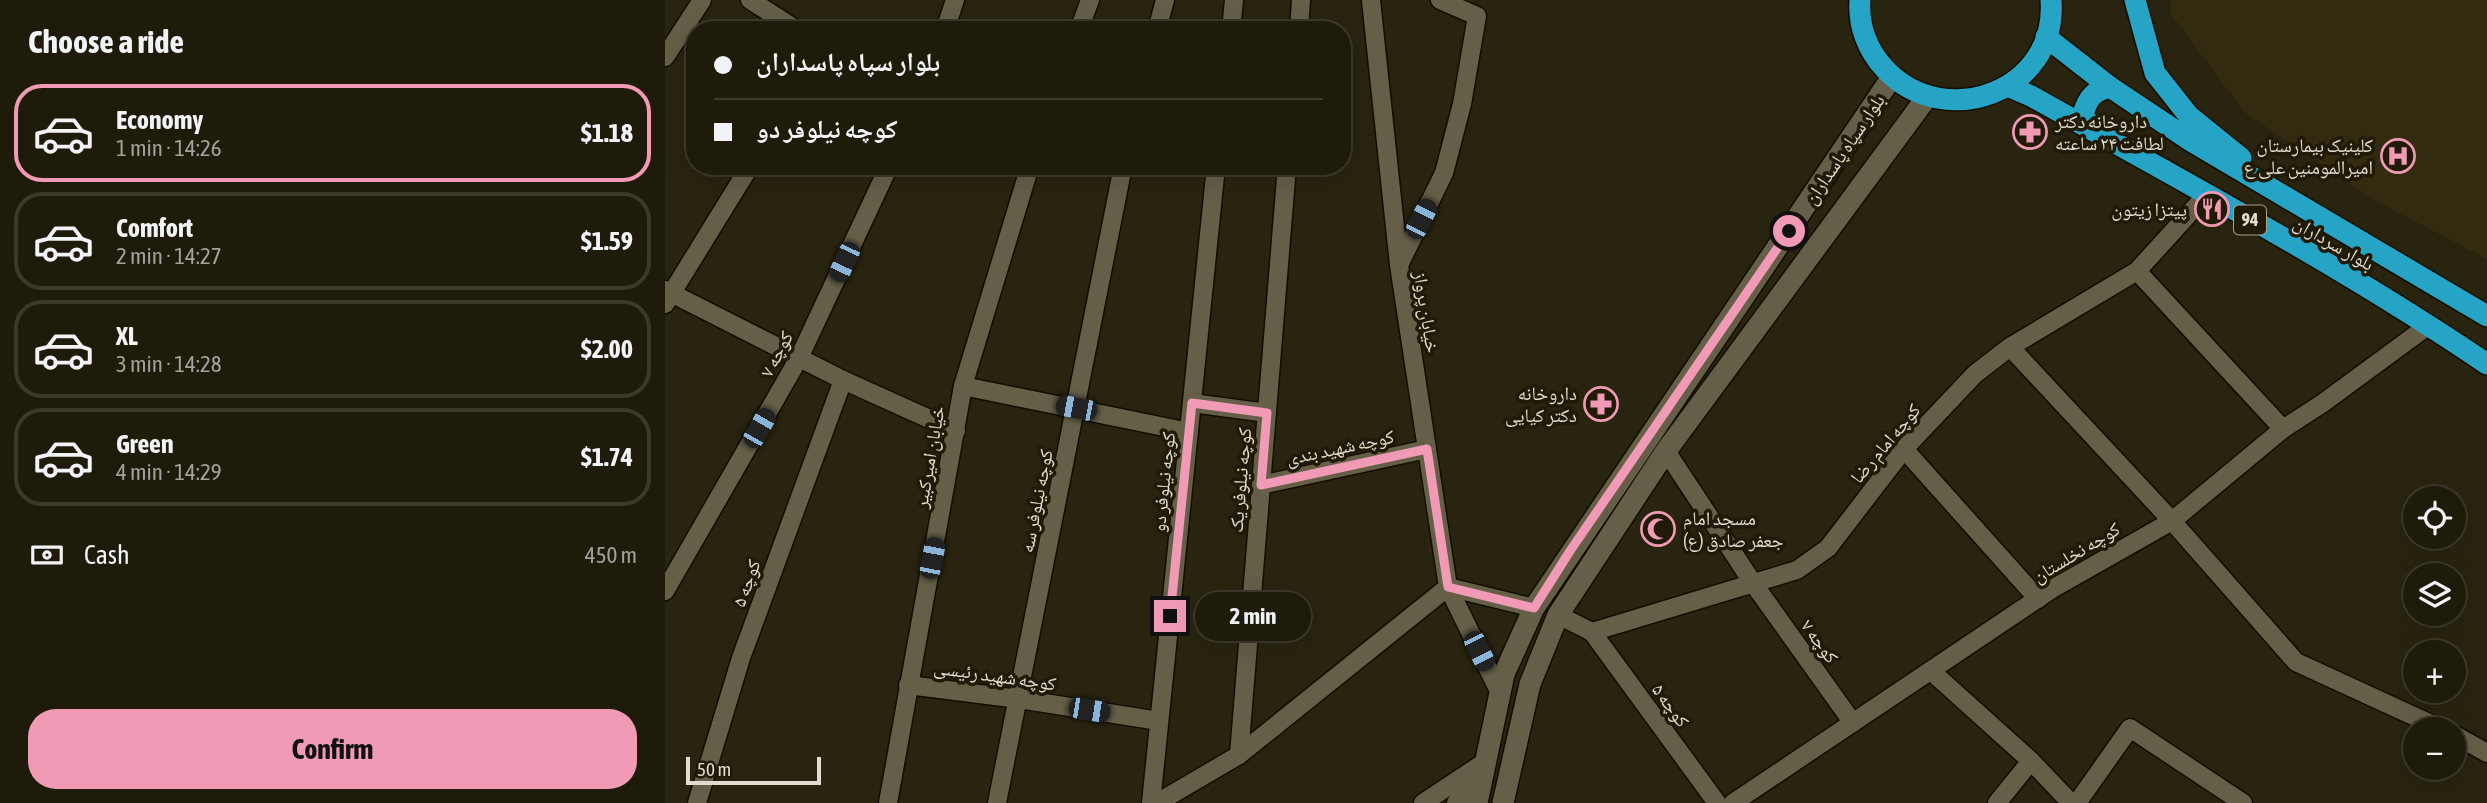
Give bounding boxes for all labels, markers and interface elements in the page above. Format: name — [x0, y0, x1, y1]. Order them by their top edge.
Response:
text: Choose a ride — [28, 23, 184, 60]
text: بلوار سپاه پاسداران — [756, 47, 940, 77]
street label: بلوار سپاه پاسداران — [1799, 90, 1890, 209]
icon: car — [32, 102, 95, 165]
text: Economy — [116, 105, 203, 135]
place label: داروخانه دکتر لطافت ۲۴ ساعته — [2054, 110, 2164, 154]
pharmacy icon: داروخانه دکتر لطافت ۲۴ ساعته — [2011, 113, 2049, 151]
text: کوچه نیلوفر دو — [756, 114, 898, 144]
text: $1.18 — [581, 118, 633, 148]
place label: کلینیک بیمارستان امیرالمومنین علی ع — [2244, 134, 2373, 179]
text: 1 min · 14:26 — [116, 135, 222, 161]
hospital icon: کلینیک بیمارستان امیرالمومنین علی ع — [2379, 137, 2417, 175]
restaurant icon: پیتزا زیتون — [2193, 190, 2231, 228]
car — [1403, 196, 1440, 242]
place label: پیتزا زیتون — [2111, 198, 2187, 221]
road number: 94 — [2234, 205, 2266, 234]
icon: car — [32, 210, 95, 273]
street label: بلوار سرداران — [2290, 211, 2378, 276]
text: Comfort — [116, 213, 193, 243]
route start — [1773, 215, 1805, 247]
text: $1.59 — [581, 226, 633, 256]
car — [826, 239, 863, 285]
text: 2 min · 14:27 — [116, 243, 222, 269]
street label: خیابان پرواز — [1408, 269, 1444, 355]
icon: car — [32, 318, 95, 381]
text: XL — [116, 321, 138, 351]
street label: کوچه ۷ — [755, 327, 798, 381]
text: $2.00 — [581, 334, 633, 364]
text: 3 min · 14:28 — [116, 351, 222, 377]
place label: داروخانه دکتر کیایی — [1505, 382, 1577, 427]
pharmacy icon: داروخانه دکتر کیایی — [1582, 385, 1620, 423]
car — [1054, 394, 1099, 422]
street label: کوچه امام رضا — [1845, 399, 1927, 489]
street label: خیابان امیرکبیر — [909, 404, 950, 511]
car — [740, 405, 779, 451]
street label: کوچه شهید بندی — [1284, 425, 1396, 470]
icon: car — [32, 426, 95, 489]
street label: کوچه نیلوفر یک — [1224, 427, 1257, 533]
text: Green — [116, 429, 174, 459]
street label: کوچه نیلوفر دو — [1147, 431, 1180, 533]
text: $1.74 — [581, 442, 633, 472]
street label: کوچه نیلوفر سه — [1015, 447, 1058, 555]
text: 4 min · 14:29 — [116, 459, 222, 485]
map controls — [2403, 486, 2466, 780]
button: locate — [2403, 486, 2466, 549]
place label: مسجد امام جعفر صادق (ع) — [1683, 507, 1784, 552]
mosque icon: مسجد امام جعفر صادق (ع) — [1639, 510, 1677, 548]
street label: کوچه نخلستان — [2028, 517, 2124, 588]
car — [918, 535, 947, 581]
icon: cash — [28, 536, 66, 574]
text: Cash — [84, 540, 130, 570]
text: 450 m — [585, 542, 637, 568]
street label: کوچه ۵ — [727, 556, 766, 610]
button: layers — [2403, 563, 2466, 626]
callout: 2 min — [1195, 592, 1310, 640]
route end — [1154, 600, 1186, 632]
text: 2 min — [1230, 603, 1276, 629]
street label: کوچه ۷ — [1796, 615, 1843, 668]
car — [1461, 628, 1498, 674]
button: + — [2403, 640, 2466, 703]
street label: کوچه شهید رئیسی — [932, 656, 1058, 695]
street label: کوچه ۵ — [1647, 679, 1694, 732]
car — [1067, 696, 1112, 724]
button: Confirm — [28, 709, 637, 789]
button: − — [2403, 717, 2466, 780]
scale bar — [686, 754, 821, 786]
text: 50 m — [697, 758, 731, 780]

